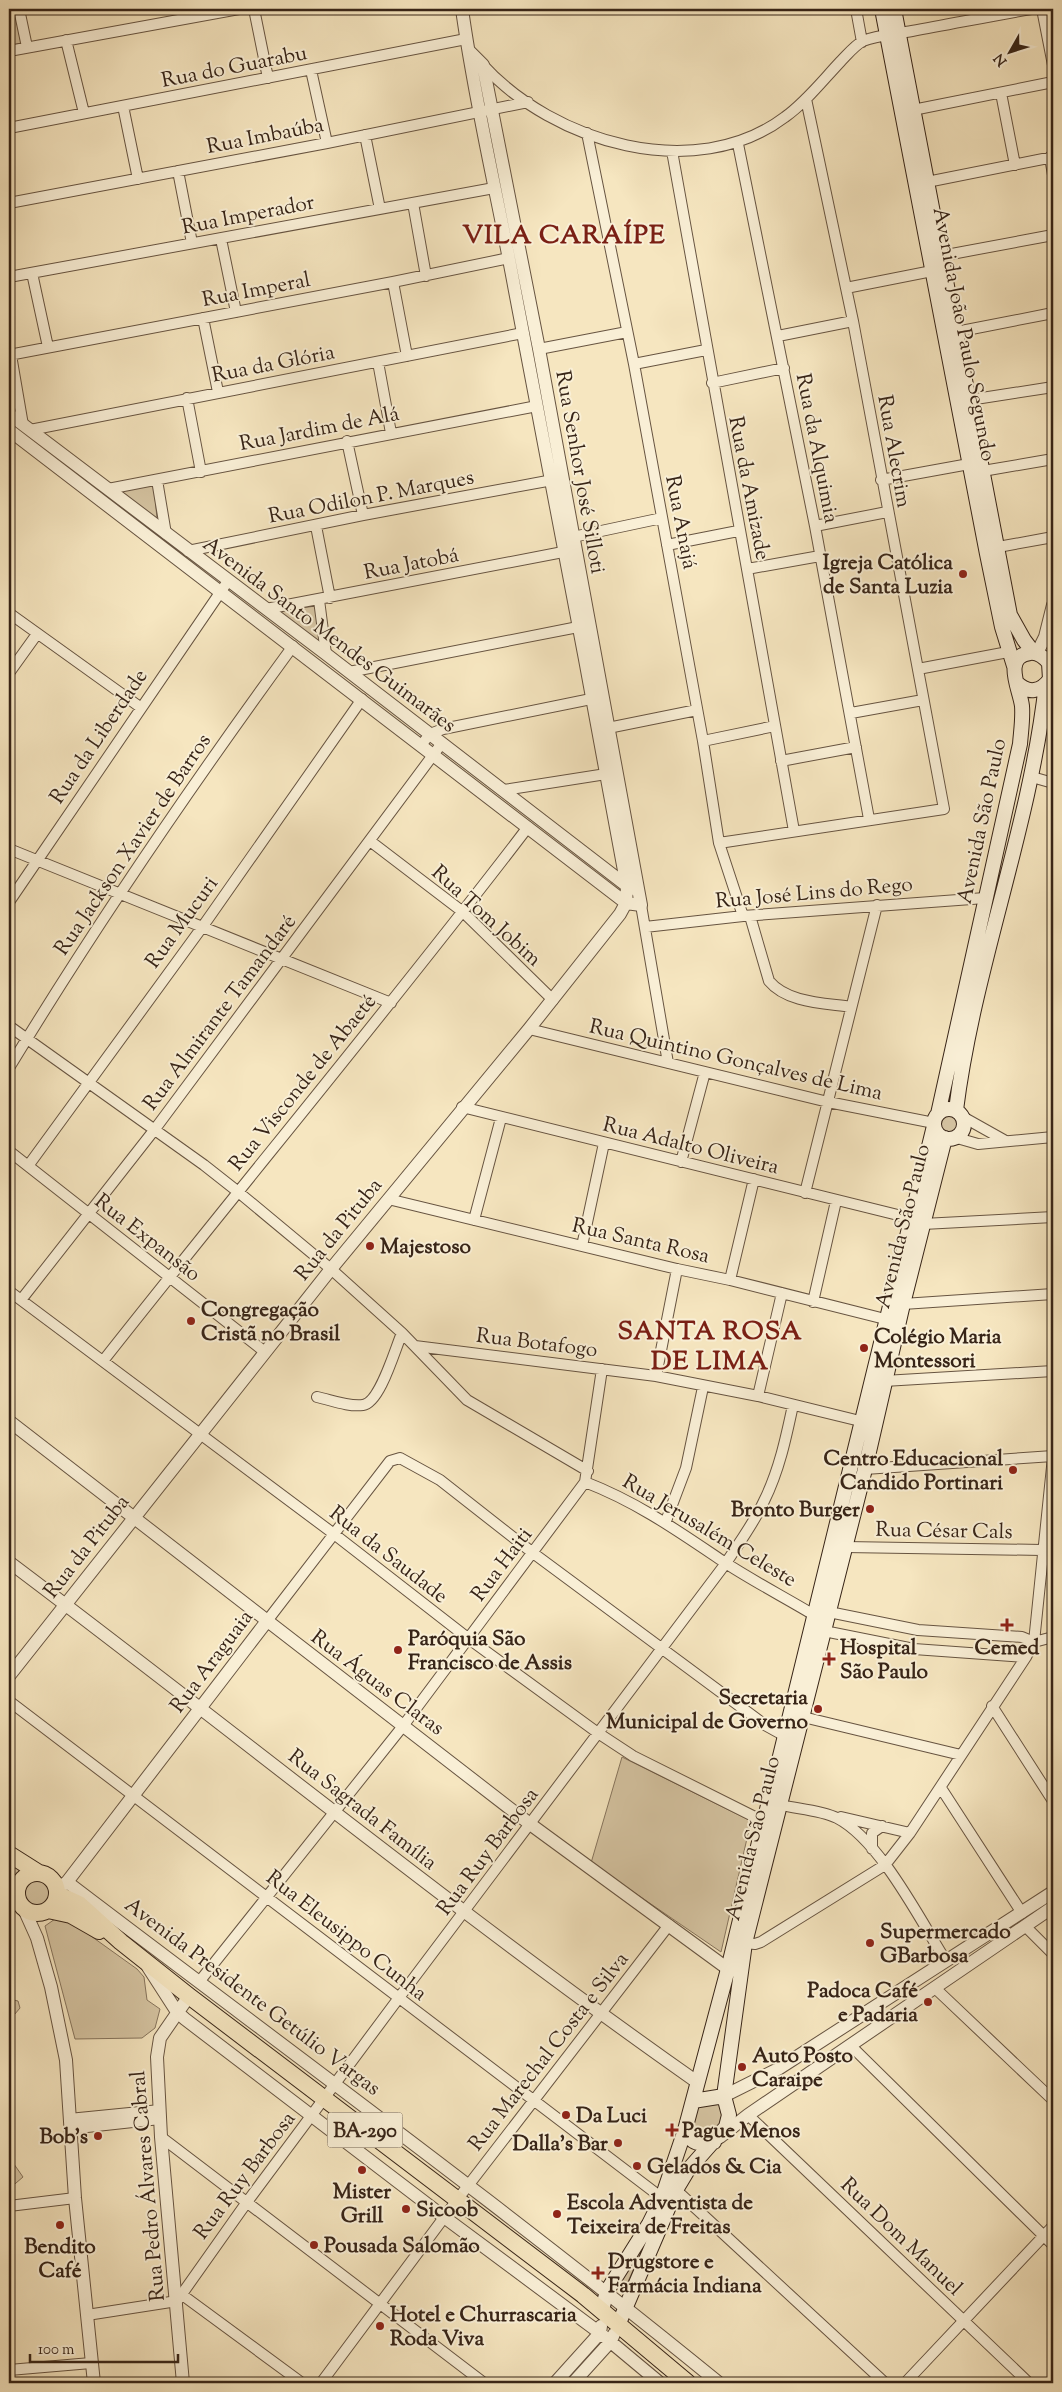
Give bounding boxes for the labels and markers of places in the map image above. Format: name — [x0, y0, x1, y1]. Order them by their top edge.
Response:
place label: Igreja Católica de Santa Luzia — [823, 549, 953, 603]
marker: Igreja Católica de Santa Luzia — [957, 568, 969, 580]
place label: Majestoso — [380, 1233, 472, 1263]
marker: Majestoso — [364, 1240, 376, 1252]
place label: Congregação Cristã no Brasil — [201, 1296, 340, 1350]
marker: Congregação Cristã no Brasil — [185, 1315, 197, 1327]
place label: Colégio Maria Montessori — [874, 1323, 1002, 1377]
marker: Colégio Maria Montessori — [858, 1342, 870, 1354]
place label: Centro Educacional Candido Portinari — [824, 1445, 1003, 1499]
marker: Centro Educacional Candido Portinari — [1007, 1464, 1019, 1476]
place label: Bronto Burger — [731, 1496, 860, 1526]
marker: Bronto Burger — [864, 1503, 876, 1515]
marker: Cemed — [1000, 1618, 1014, 1632]
place label: Paróquia São Francisco de Assis — [408, 1625, 572, 1679]
place label: Hospital São Paulo — [840, 1634, 929, 1688]
place label: Cemed — [975, 1634, 1040, 1664]
marker: Paróquia São Francisco de Assis — [392, 1644, 404, 1656]
marker: Hospital São Paulo — [822, 1652, 836, 1666]
place label: Secretaria Municipal de Governo — [606, 1684, 809, 1738]
marker: Secretaria Municipal de Governo — [812, 1703, 824, 1715]
place label: Supermercado GBarbosa — [880, 1918, 1011, 1972]
marker: Supermercado GBarbosa — [864, 1937, 876, 1949]
place label: Padoca Café e Padaria — [807, 1977, 918, 2031]
marker: Padoca Café e Padaria — [922, 1996, 934, 2008]
place label: Auto Posto Caraipe — [752, 2042, 853, 2096]
marker: Auto Posto Caraipe — [736, 2061, 748, 2073]
place label: Da Luci — [576, 2102, 647, 2132]
marker: Da Luci — [560, 2109, 572, 2121]
place label: Pague Menos — [682, 2117, 800, 2147]
place label: Bob's — [39, 2123, 88, 2153]
marker: Pague Menos — [666, 2124, 678, 2136]
marker: Bob's — [92, 2130, 104, 2142]
place label: Dalla's Bar — [512, 2130, 608, 2160]
marker: Dalla's Bar — [612, 2137, 624, 2149]
place label: Gelados & Cia — [647, 2153, 782, 2183]
marker: Gelados & Cia — [631, 2160, 643, 2172]
marker: Mister Grill — [356, 2164, 368, 2176]
place label: Mister Grill — [333, 2178, 391, 2232]
place label: Escola Adventista de Teixeira de Freitas — [567, 2189, 753, 2243]
place label: Sicoob — [416, 2196, 479, 2226]
marker: Sicoob — [400, 2203, 412, 2215]
marker: Escola Adventista de Teixeira de Freitas — [551, 2208, 563, 2220]
marker: Bendito Café — [54, 2219, 66, 2231]
place label: Pousada Salomão — [324, 2232, 480, 2262]
place label: Bendito Café — [24, 2233, 96, 2287]
marker: Pousada Salomão — [308, 2239, 320, 2251]
place label: Drugstore e Farmácia Indiana — [608, 2248, 762, 2302]
marker: Drugstore e Farmácia Indiana — [592, 2267, 604, 2279]
place label: Hotel e Churrascaria Roda Viva — [390, 2301, 577, 2355]
marker: Hotel e Churrascaria Roda Viva — [374, 2320, 386, 2332]

